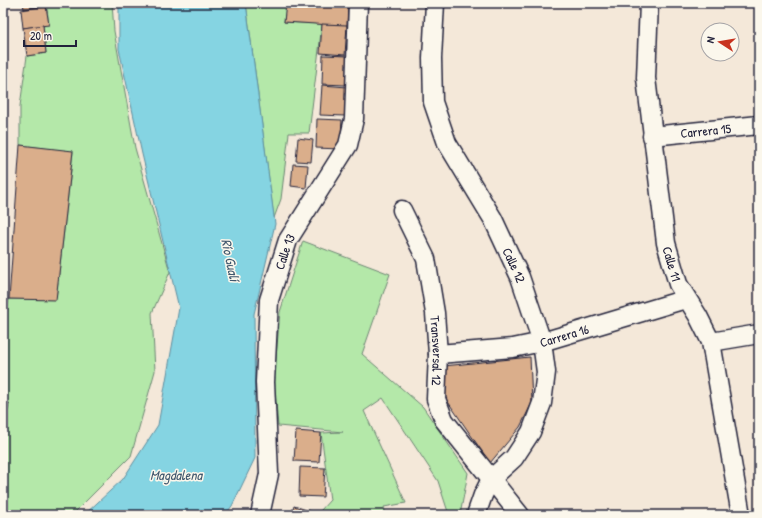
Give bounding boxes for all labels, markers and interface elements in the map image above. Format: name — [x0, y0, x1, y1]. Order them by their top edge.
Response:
scale bar — [24, 22, 76, 48]
north arrow — [700, 22, 740, 62]
text: 20 m — [30, 27, 52, 44]
text: N — [703, 35, 718, 44]
street label: Carrera 15 — [680, 119, 732, 142]
street label: Calle 13 — [270, 230, 299, 272]
water label: Río Gualí — [217, 237, 245, 285]
street label: Calle 12 — [498, 244, 530, 285]
street label: Calle 11 — [658, 244, 686, 284]
street label: Transversal 12 — [426, 315, 447, 386]
street label: Carrera 16 — [537, 320, 591, 351]
water label: Magdalena — [150, 465, 204, 485]

